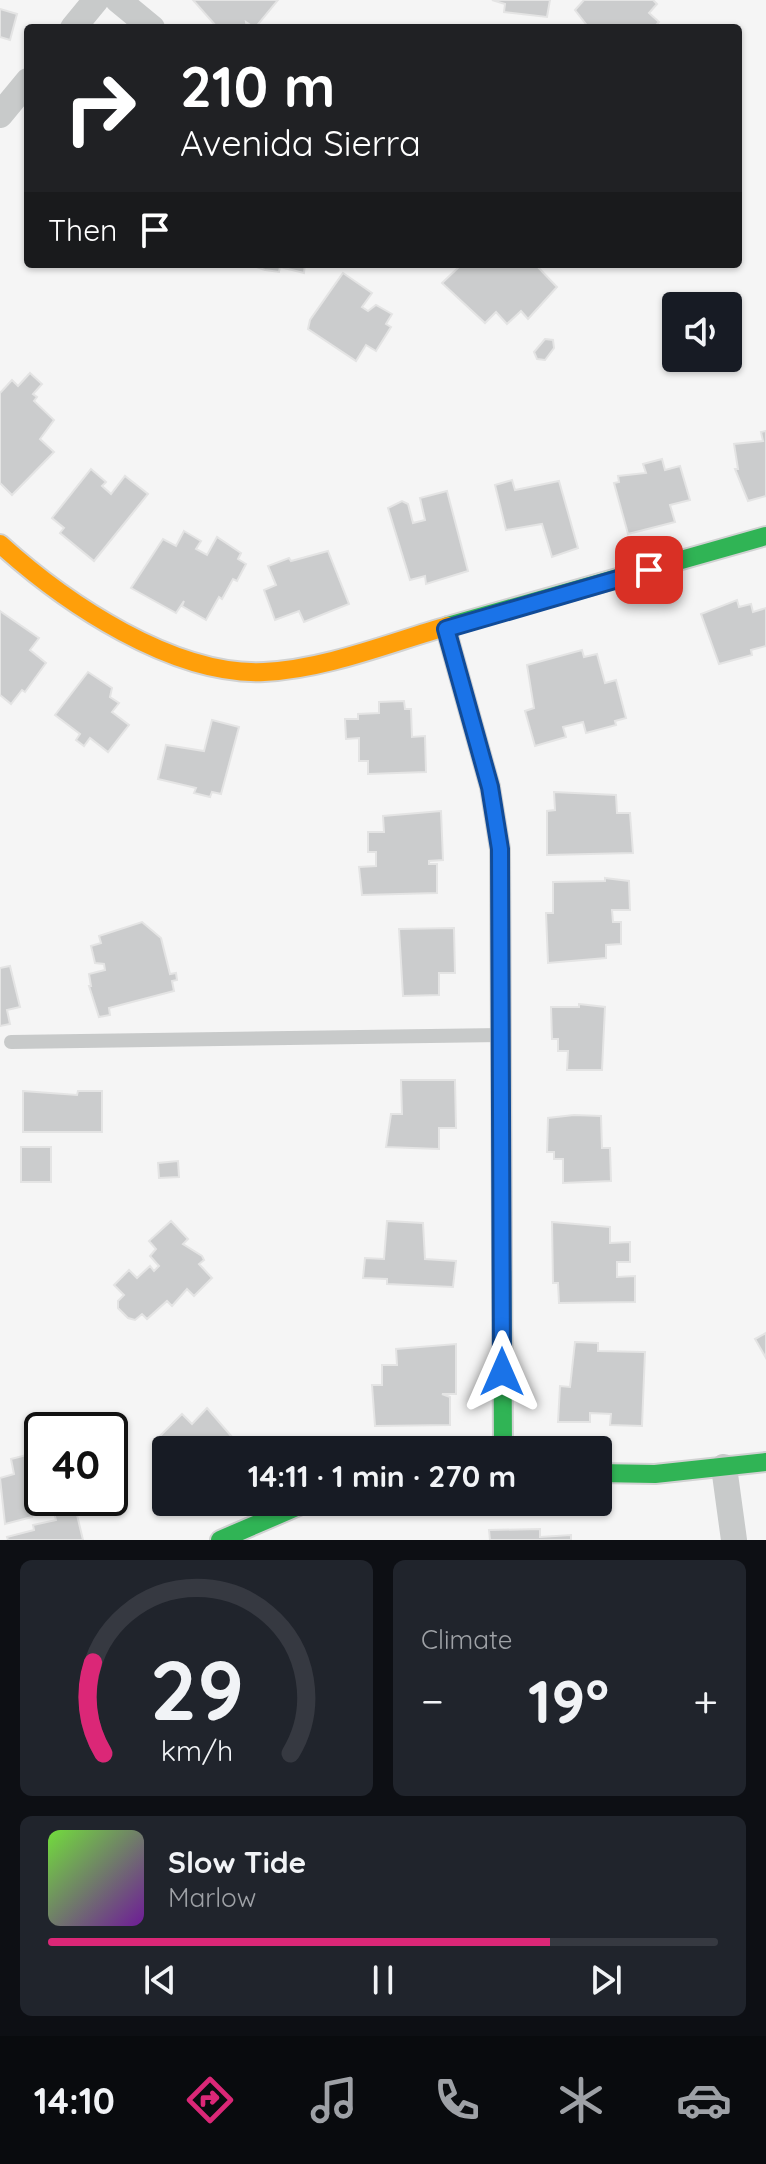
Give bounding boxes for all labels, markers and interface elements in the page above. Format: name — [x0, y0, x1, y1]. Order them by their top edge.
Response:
text: 210 m — [180, 51, 335, 121]
icon: right — [48, 56, 152, 160]
text: Avenida Sierra — [180, 120, 421, 165]
icon: arrive — [133, 208, 177, 252]
text: Then — [48, 211, 117, 249]
map controls — [662, 292, 742, 372]
button: sound — [662, 292, 742, 372]
pin — [615, 536, 683, 604]
icon: arrive — [627, 548, 671, 592]
position arrow — [460, 1330, 544, 1414]
speed limit sign: 40 — [24, 1412, 128, 1516]
text: 14:11 · 1 min · 270 m — [248, 1457, 516, 1495]
text: Climate — [421, 1623, 512, 1656]
text: 29 — [149, 1637, 244, 1741]
text: 19° — [528, 1663, 609, 1738]
text: − — [421, 1673, 444, 1728]
text: + — [693, 1673, 718, 1728]
text: km/h — [160, 1732, 233, 1768]
text: Slow Tide — [168, 1843, 306, 1881]
text: Marlow — [168, 1881, 256, 1914]
icon: previous — [138, 1958, 182, 2002]
icon: pause — [361, 1958, 405, 2002]
icon: next — [584, 1958, 628, 2002]
icon: directions — [182, 2072, 238, 2128]
icon: music — [306, 2072, 362, 2128]
icon: phone — [429, 2072, 485, 2128]
icon: climate — [553, 2072, 609, 2128]
icon: car — [676, 2072, 732, 2128]
text: 14:10 — [34, 2078, 115, 2123]

